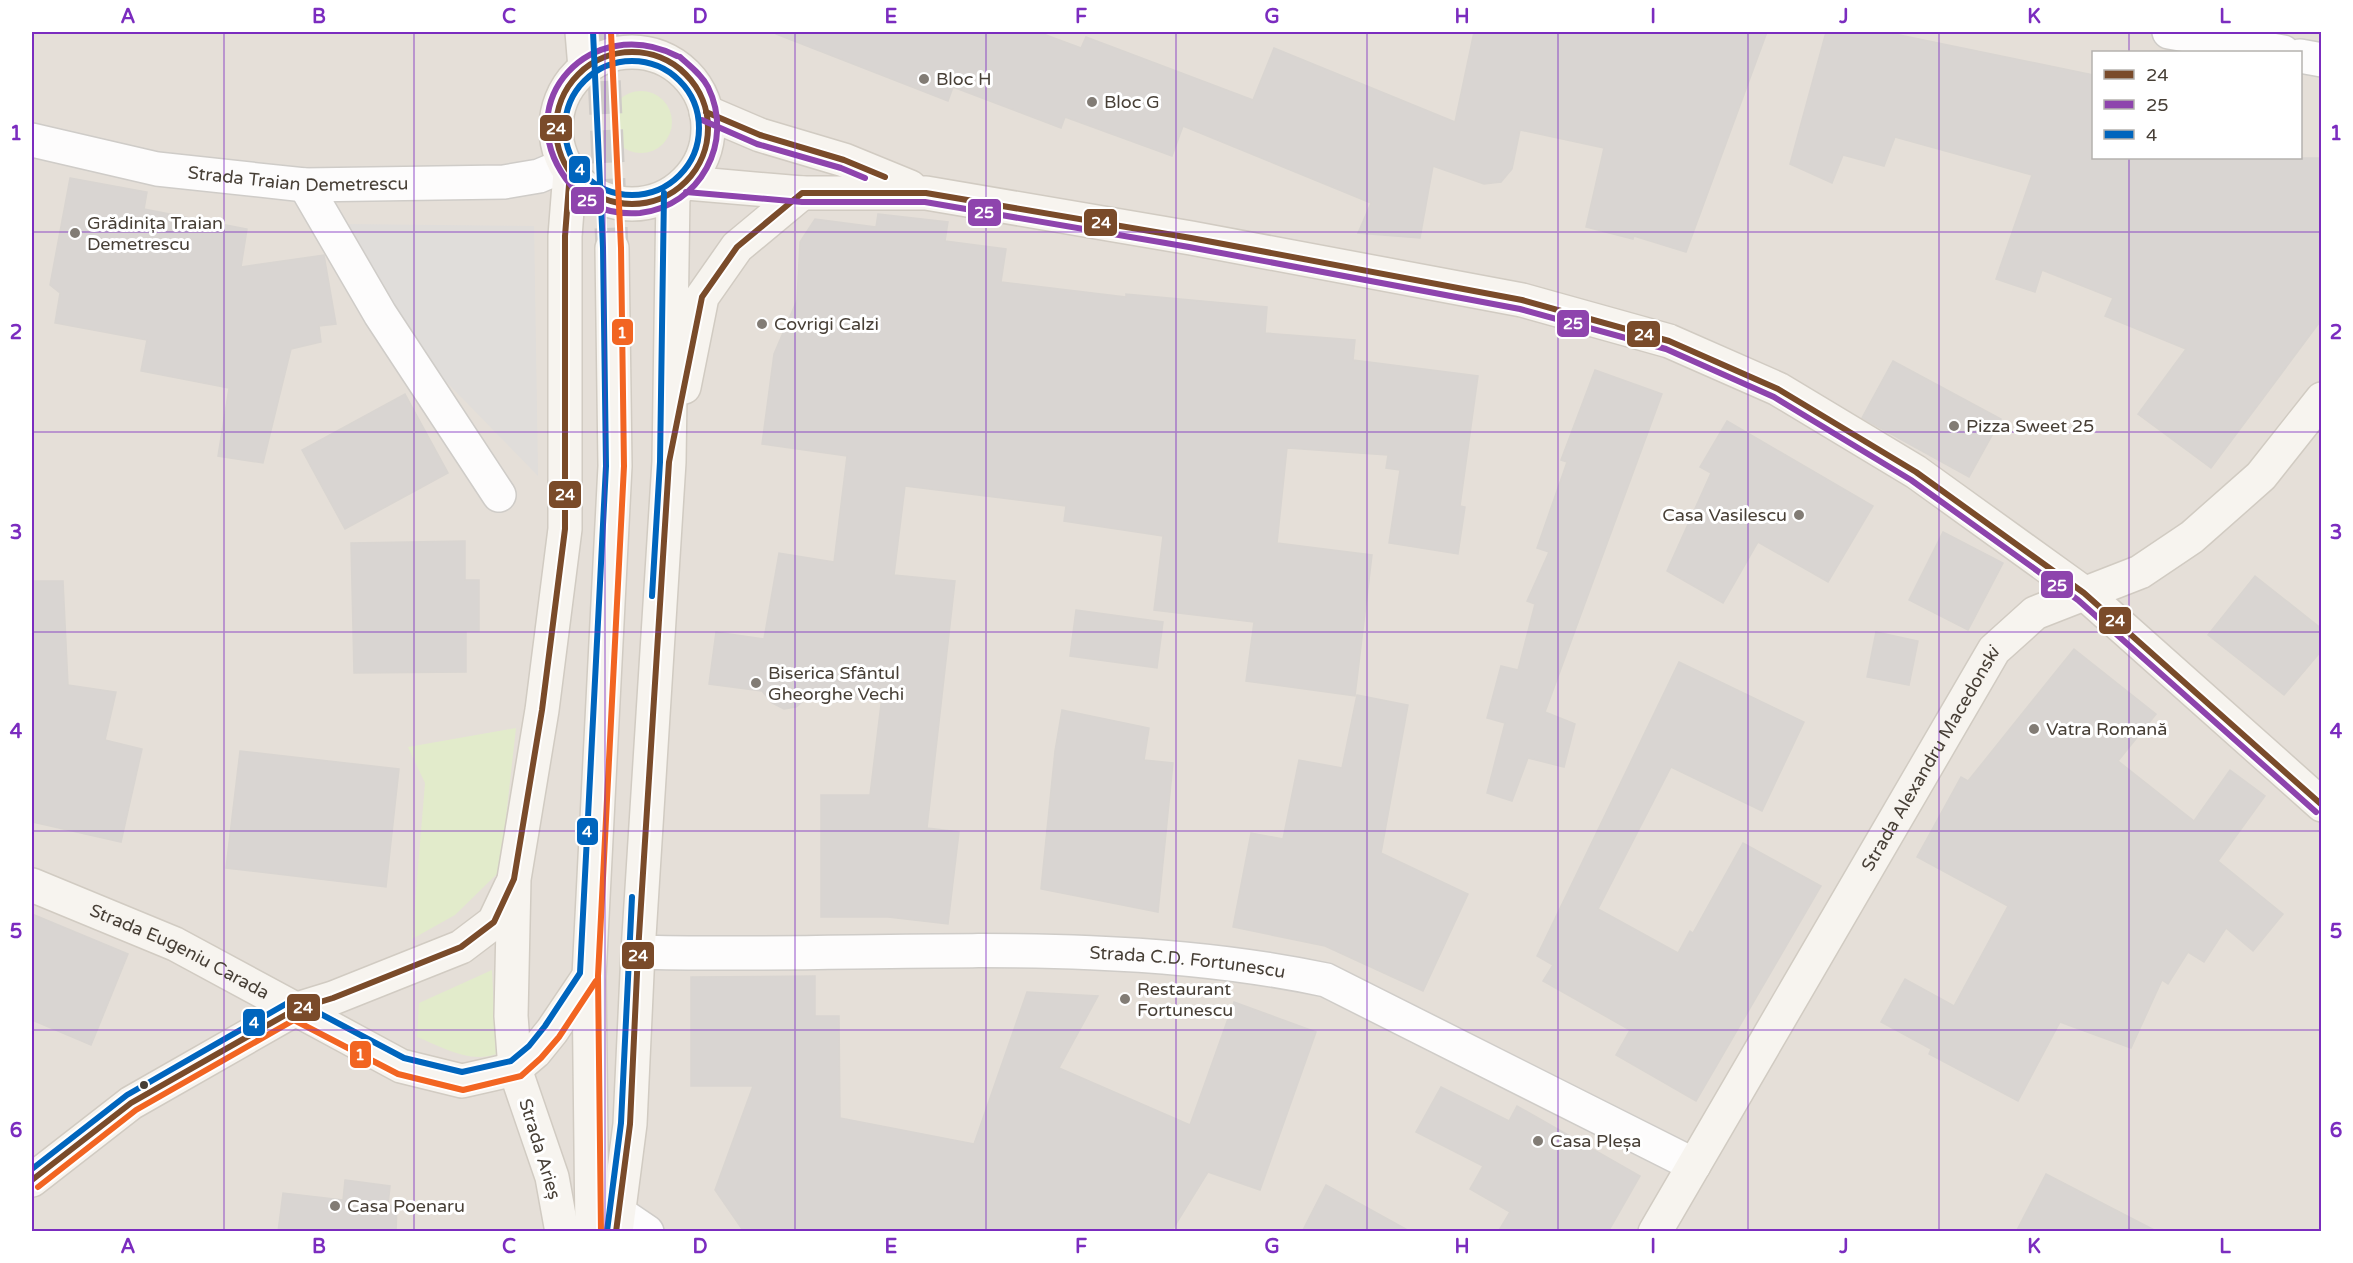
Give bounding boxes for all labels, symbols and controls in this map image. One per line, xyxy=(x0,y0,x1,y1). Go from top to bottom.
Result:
text: A xyxy=(121,5,136,29)
text: B xyxy=(312,5,326,29)
text: C xyxy=(502,5,516,29)
text: D xyxy=(692,5,708,29)
text: E xyxy=(885,5,898,29)
text: F xyxy=(1075,5,1087,29)
text: G xyxy=(1264,5,1280,29)
text: H xyxy=(1454,5,1470,29)
text: I xyxy=(1650,5,1656,29)
text: J xyxy=(1838,5,1849,29)
text: K xyxy=(2027,5,2041,29)
text: L xyxy=(2219,5,2231,29)
legend xyxy=(2092,51,2302,159)
text: 24 xyxy=(2146,64,2169,86)
place label: Bloc H xyxy=(936,68,992,90)
marker: Bloc H xyxy=(917,72,931,86)
place label: Bloc G xyxy=(1104,91,1160,113)
text: 25 xyxy=(2146,94,2169,116)
marker: Bloc G xyxy=(1085,95,1099,109)
line badge: 24 xyxy=(539,114,573,142)
text: 24 xyxy=(546,119,566,139)
text: 1 xyxy=(10,122,22,146)
text: 1 xyxy=(2330,122,2342,146)
text: 4 xyxy=(2146,124,2157,146)
line badge: 4 xyxy=(568,155,591,184)
text: 4 xyxy=(575,160,585,180)
street label: Strada Traian Demetrescu xyxy=(187,161,408,196)
line badge: 25 xyxy=(570,186,605,215)
text: 25 xyxy=(577,191,597,211)
line badge: 25 xyxy=(967,198,1002,227)
text: 25 xyxy=(974,203,994,223)
line badge: 24 xyxy=(1083,208,1118,237)
place label: Grădinița Traian Demetrescu xyxy=(87,212,223,255)
text: 24 xyxy=(1091,213,1111,233)
marker: Grădinița Traian Demetrescu xyxy=(68,226,82,240)
line badge: 25 xyxy=(1556,309,1590,338)
place label: Covrigi Calzi xyxy=(774,313,879,335)
text: 25 xyxy=(1563,314,1583,334)
marker: Covrigi Calzi xyxy=(755,317,769,331)
line badge: 1 xyxy=(611,318,634,346)
line badge: 24 xyxy=(1626,320,1661,348)
text: 2 xyxy=(10,321,22,345)
text: 2 xyxy=(2330,321,2342,345)
text: 1 xyxy=(617,323,627,343)
text: 24 xyxy=(1634,325,1654,345)
place label: Pizza Sweet 25 xyxy=(1966,415,2094,437)
marker: Pizza Sweet 25 xyxy=(1947,419,1961,433)
line badge: 24 xyxy=(548,480,582,509)
text: 24 xyxy=(555,485,575,505)
place label: Casa Vasilescu xyxy=(1662,504,1787,526)
marker: Casa Vasilescu xyxy=(1792,508,1806,522)
text: 3 xyxy=(10,521,22,545)
text: 3 xyxy=(2330,521,2342,545)
line badge: 25 xyxy=(2040,570,2074,599)
text: 25 xyxy=(2047,576,2067,596)
line badge: 24 xyxy=(2098,606,2132,635)
text: 24 xyxy=(2105,611,2125,631)
street label: Strada Alexandru Macedonski xyxy=(1857,640,2004,875)
place label: Biserica Sfântul Gheorghe Vechi xyxy=(768,662,904,705)
marker: Biserica Sfântul Gheorghe Vechi xyxy=(749,676,763,690)
place label: Vatra Romană xyxy=(2046,718,2167,740)
text: 4 xyxy=(10,720,23,744)
text: 4 xyxy=(2330,720,2343,744)
marker: Vatra Romană xyxy=(2027,722,2041,736)
line badge: 4 xyxy=(576,817,599,846)
text: 4 xyxy=(582,822,592,842)
street label: Strada Eugeniu Carada xyxy=(87,899,273,1004)
text: 5 xyxy=(10,920,22,944)
text: 5 xyxy=(2330,920,2342,944)
line badge: 24 xyxy=(621,941,655,970)
street label: Strada C.D. Fortunescu xyxy=(1089,942,1287,983)
text: 24 xyxy=(628,946,648,966)
place label: Restaurant Fortunescu xyxy=(1137,978,1233,1021)
marker: Restaurant Fortunescu xyxy=(1118,992,1132,1006)
line badge: 24 xyxy=(286,993,321,1022)
text: 24 xyxy=(293,998,313,1018)
line badge: 4 xyxy=(242,1008,266,1037)
text: 4 xyxy=(249,1013,259,1033)
line badge: 1 xyxy=(349,1040,372,1069)
text: 1 xyxy=(355,1045,365,1065)
unlabelled marker xyxy=(138,1079,150,1091)
street label: Strada Arieș xyxy=(514,1096,566,1202)
text: 6 xyxy=(10,1119,22,1143)
text: 6 xyxy=(2330,1119,2342,1143)
place label: Casa Pleșa xyxy=(1550,1130,1641,1152)
marker: Casa Pleșa xyxy=(1531,1134,1545,1148)
place label: Casa Poenaru xyxy=(347,1195,465,1217)
marker: Casa Poenaru xyxy=(328,1199,342,1213)
text: A xyxy=(121,1235,136,1259)
text: B xyxy=(312,1235,326,1259)
text: C xyxy=(502,1235,516,1259)
text: D xyxy=(692,1235,708,1259)
text: E xyxy=(885,1235,898,1259)
text: F xyxy=(1075,1235,1087,1259)
text: G xyxy=(1264,1235,1280,1259)
text: H xyxy=(1454,1235,1470,1259)
text: I xyxy=(1650,1235,1656,1259)
text: J xyxy=(1838,1235,1849,1259)
text: K xyxy=(2027,1235,2041,1259)
text: L xyxy=(2219,1235,2231,1259)

